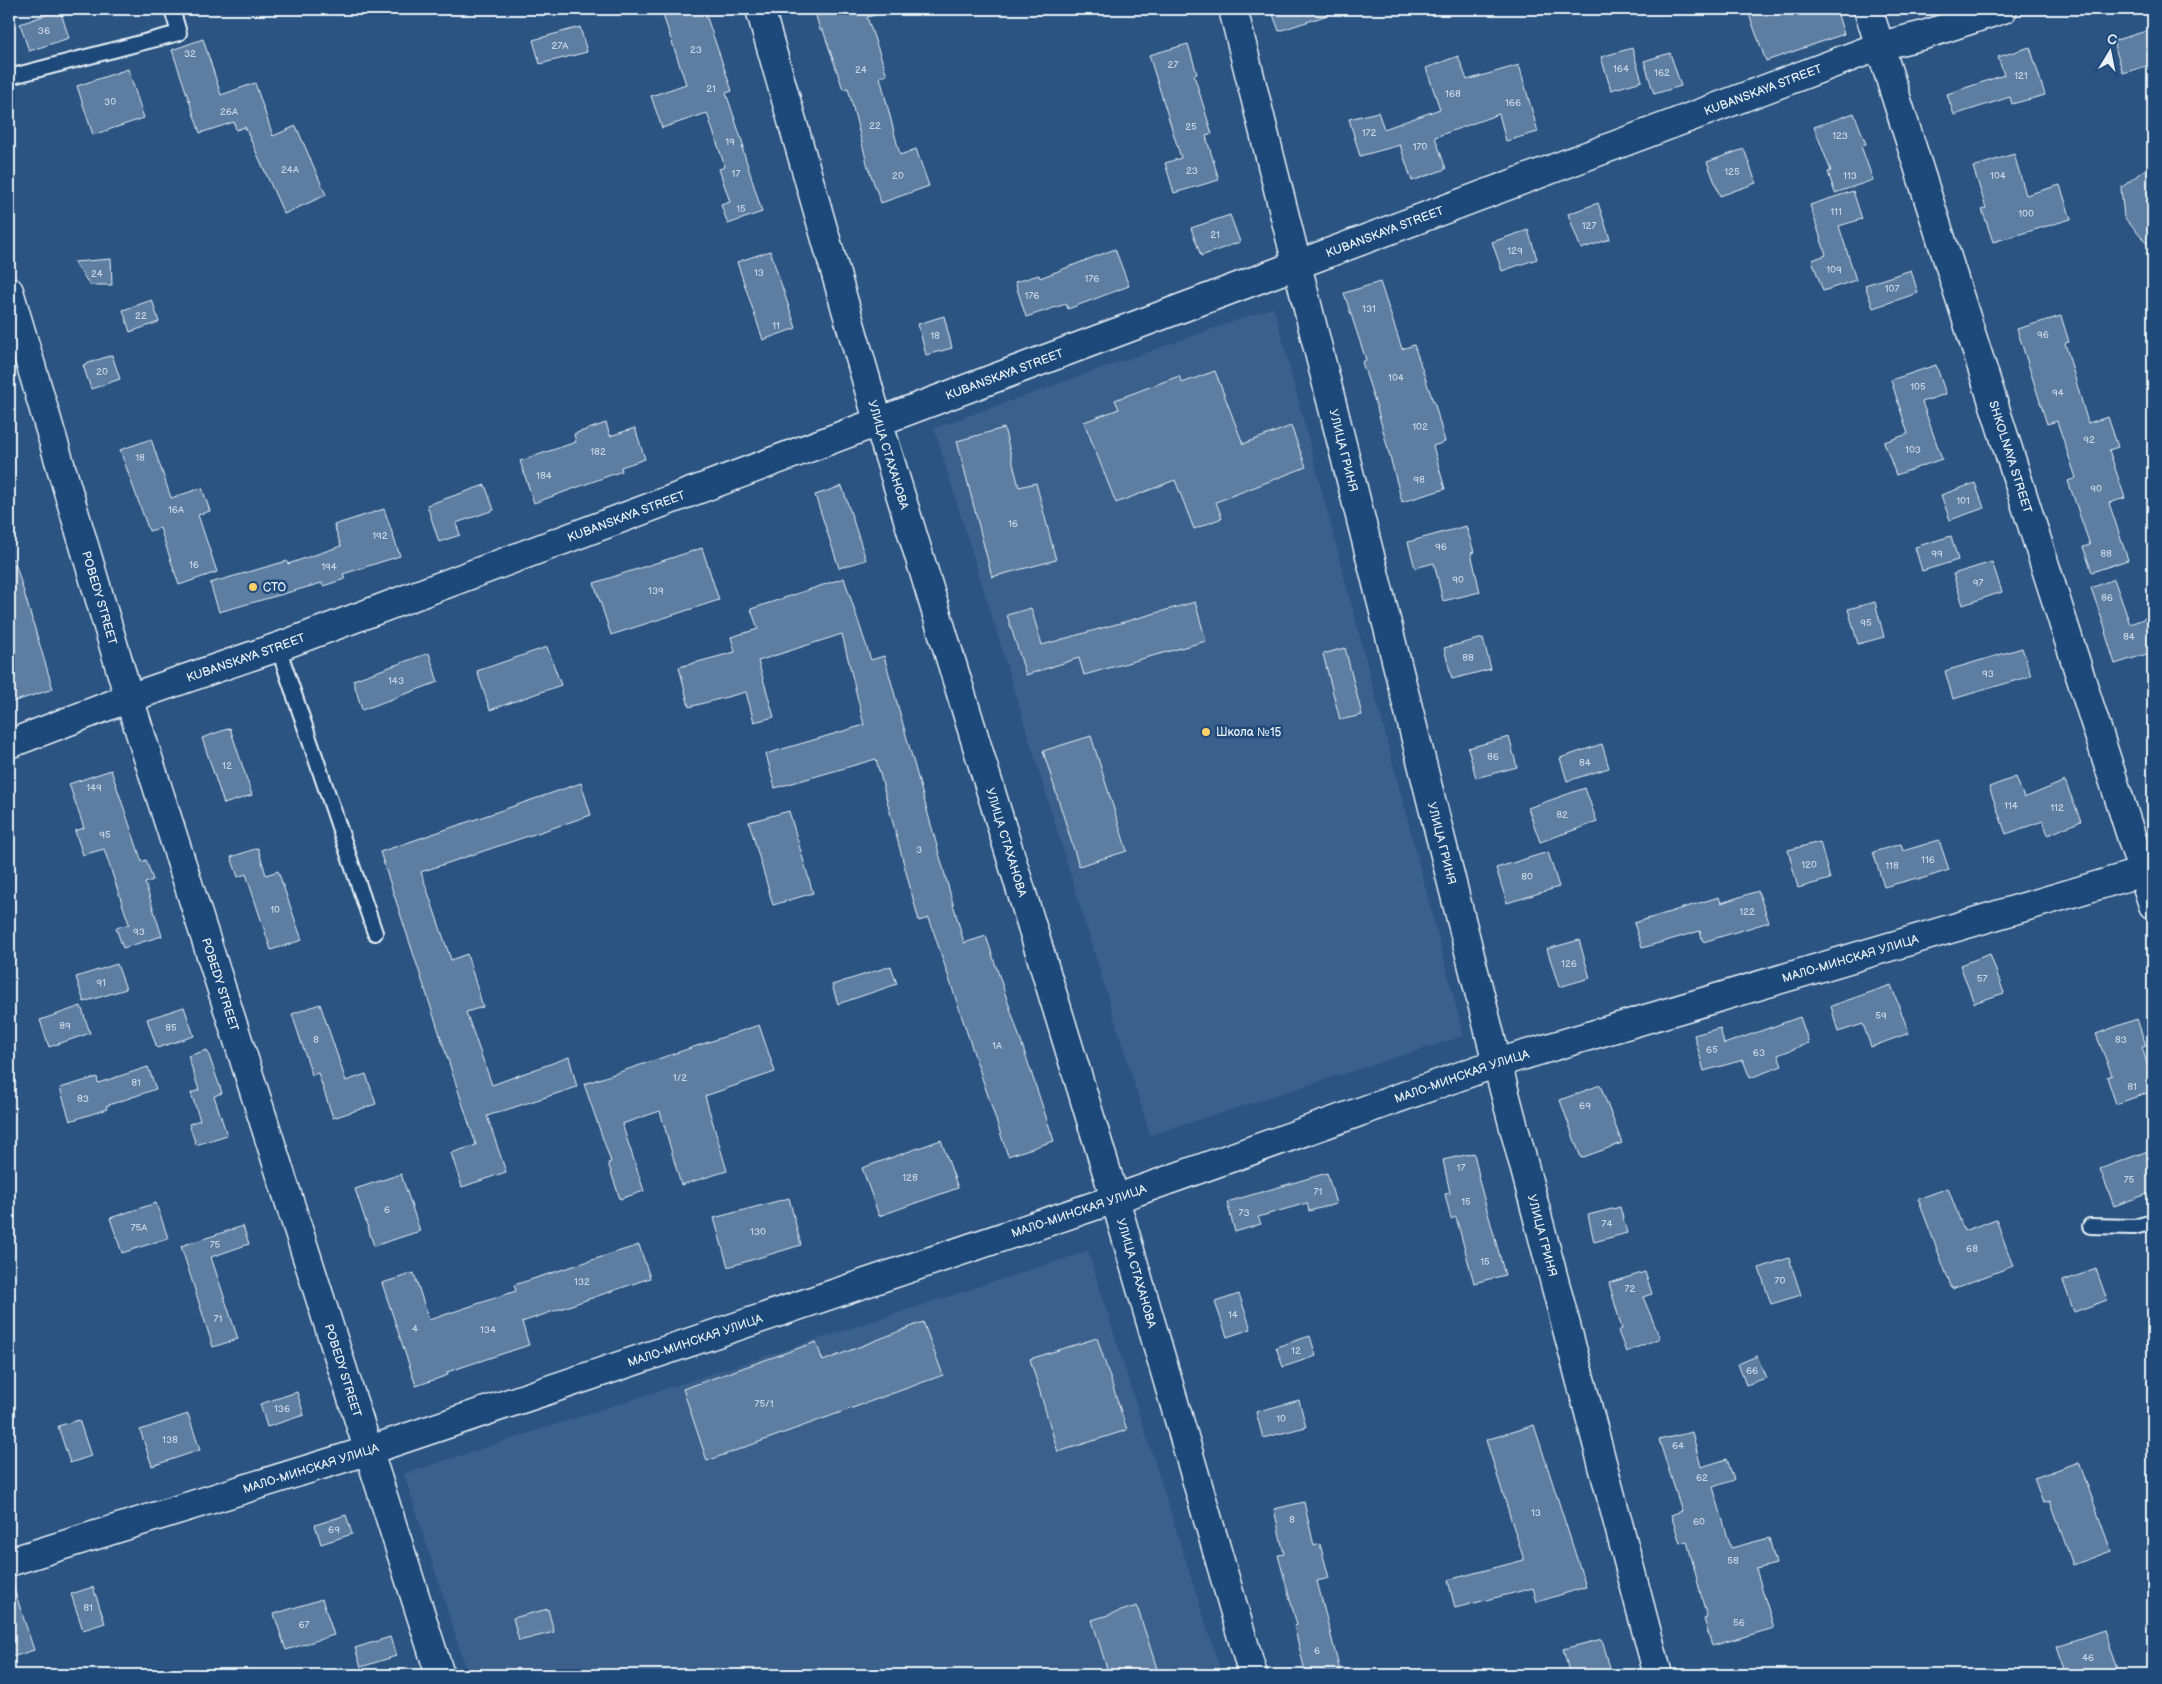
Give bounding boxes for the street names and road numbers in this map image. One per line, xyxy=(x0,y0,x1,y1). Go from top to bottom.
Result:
street label: KUBANSKAYA STREET xyxy=(1702,61,1825,119)
street label: KUBANSKAYA STREET xyxy=(1324,203,1446,261)
street label: KUBANSKAYA STREET xyxy=(944,345,1066,403)
street label: УЛИЦА СТАХАНОВА xyxy=(865,398,912,512)
street label: SHKOLNAYA STREET xyxy=(1986,399,2036,516)
street label: УЛИЦА ГРИНЯ xyxy=(1326,408,1361,493)
street label: KUBANSKAYA STREET xyxy=(565,487,688,545)
street label: POBEDY STREET xyxy=(79,549,121,647)
street label: KUBANSKAYA STREET xyxy=(184,630,308,685)
street label: УЛИЦА СТАХАНОВА xyxy=(983,786,1030,899)
street label: УЛИЦА ГРИНЯ xyxy=(1424,800,1459,886)
street label: МАЛО-МИНСКАЯ УЛИЦА xyxy=(1780,931,1921,986)
street label: POBEDY STREET xyxy=(198,936,242,1034)
street label: МАЛО-МИНСКАЯ УЛИЦА xyxy=(1392,1046,1532,1106)
street label: МАЛО-МИНСКАЯ УЛИЦА xyxy=(1009,1181,1149,1241)
street label: УЛИЦА ГРИНЯ xyxy=(1524,1193,1560,1278)
street label: УЛИЦА СТАХАНОВА xyxy=(1113,1217,1160,1330)
street label: МАЛО-МИНСКАЯ УЛИЦА xyxy=(626,1311,765,1370)
street label: POBEDY STREET xyxy=(321,1322,365,1420)
street label: МАЛО-МИНСКАЯ УЛИЦА xyxy=(241,1440,381,1496)

